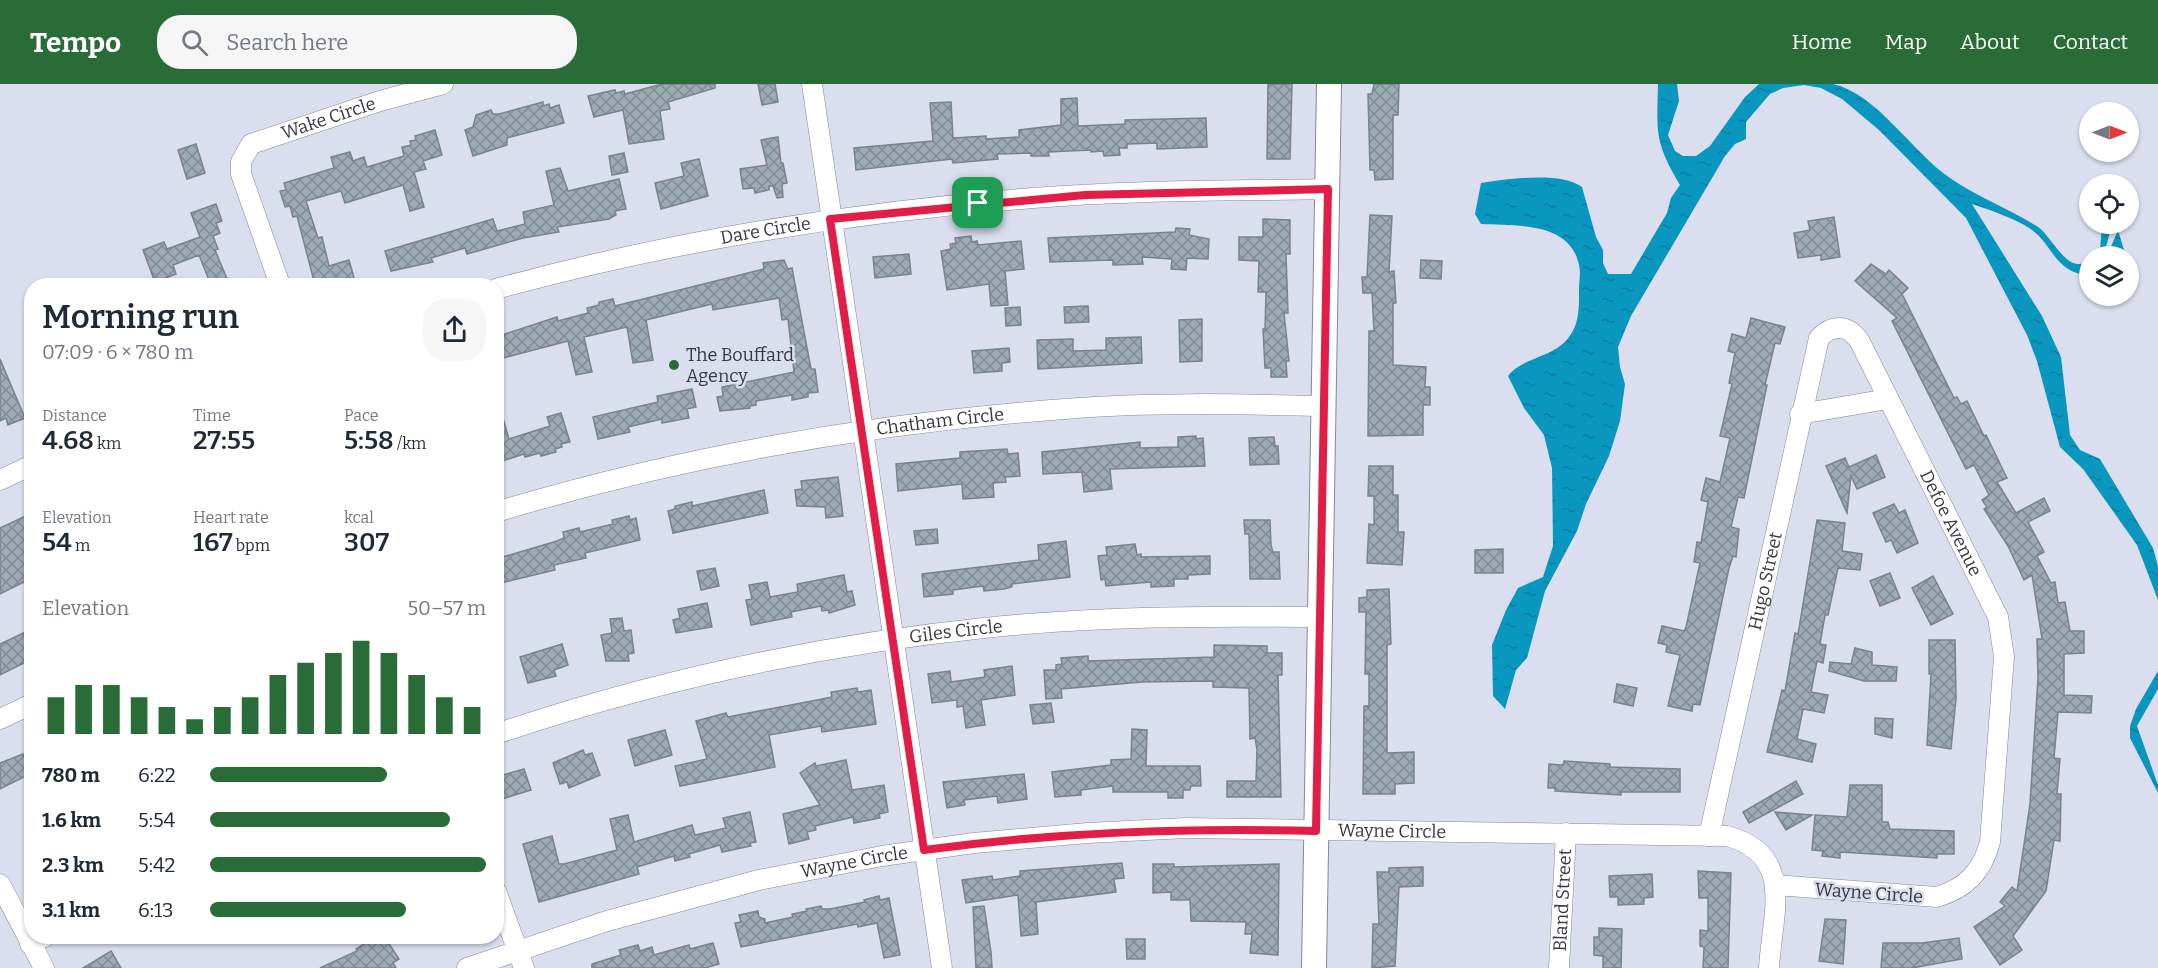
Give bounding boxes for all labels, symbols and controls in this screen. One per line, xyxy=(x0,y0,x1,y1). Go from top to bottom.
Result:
search box xyxy=(157,15,577,69)
text: Tempo xyxy=(30,26,121,59)
icon: search xyxy=(178,26,211,59)
text: Search here xyxy=(226,29,348,56)
text: Home xyxy=(1792,29,1852,55)
text: Map xyxy=(1885,29,1927,55)
text: About xyxy=(1960,29,2020,55)
text: Contact xyxy=(2053,29,2128,55)
street label: Wake Circle xyxy=(279,92,378,144)
north arrow xyxy=(2079,102,2139,162)
map controls xyxy=(2079,102,2139,306)
button: locate xyxy=(2079,174,2139,234)
pin xyxy=(952,177,1003,228)
icon: arrive xyxy=(961,186,994,219)
street label: Dare Circle xyxy=(719,212,812,249)
button: layers xyxy=(2079,246,2139,306)
text: Morning run xyxy=(42,297,239,337)
button: share xyxy=(423,298,486,361)
text: 07:09 · 6 × 780 m xyxy=(42,340,193,364)
place label: The Bouffard Agency xyxy=(686,344,794,387)
marker: The Bouffard Agency xyxy=(667,358,681,372)
street label: Chatham Circle xyxy=(875,403,1005,440)
text: Distance xyxy=(42,406,107,425)
text: Time xyxy=(193,406,231,425)
text: Pace xyxy=(344,406,379,425)
text: 4.68 xyxy=(42,425,94,456)
text: 27:55 xyxy=(193,425,255,456)
text: 5:58 xyxy=(344,425,394,456)
text: km xyxy=(94,434,121,453)
text: /km xyxy=(394,434,426,453)
street label: Defoe Avenue xyxy=(1915,466,1987,580)
text: Elevation xyxy=(42,508,112,527)
text: Heart rate xyxy=(193,508,269,527)
text: kcal xyxy=(344,508,374,527)
text: 54 xyxy=(42,527,72,558)
text: 167 xyxy=(193,527,233,558)
text: 307 xyxy=(344,527,389,558)
street label: Hugo Street xyxy=(1744,529,1787,632)
text: m xyxy=(72,536,90,555)
text: bpm xyxy=(233,536,270,555)
text: Elevation xyxy=(42,596,129,620)
text: 50–57 m xyxy=(407,596,486,620)
street label: Giles Circle xyxy=(908,615,1004,648)
text: 780 m xyxy=(42,763,100,787)
text: 6:22 xyxy=(138,763,176,787)
text: 1.6 km xyxy=(42,808,101,832)
text: 5:54 xyxy=(138,808,175,832)
street label: Wayne Circle xyxy=(1338,819,1446,843)
street label: Wayne Circle xyxy=(799,841,909,883)
street label: Bland Street xyxy=(1549,848,1576,952)
text: 2.3 km xyxy=(42,853,104,877)
text: 5:42 xyxy=(138,853,175,877)
street label: Wayne Circle xyxy=(1814,878,1924,908)
text: 3.1 km xyxy=(42,898,100,922)
text: 6:13 xyxy=(138,898,173,922)

